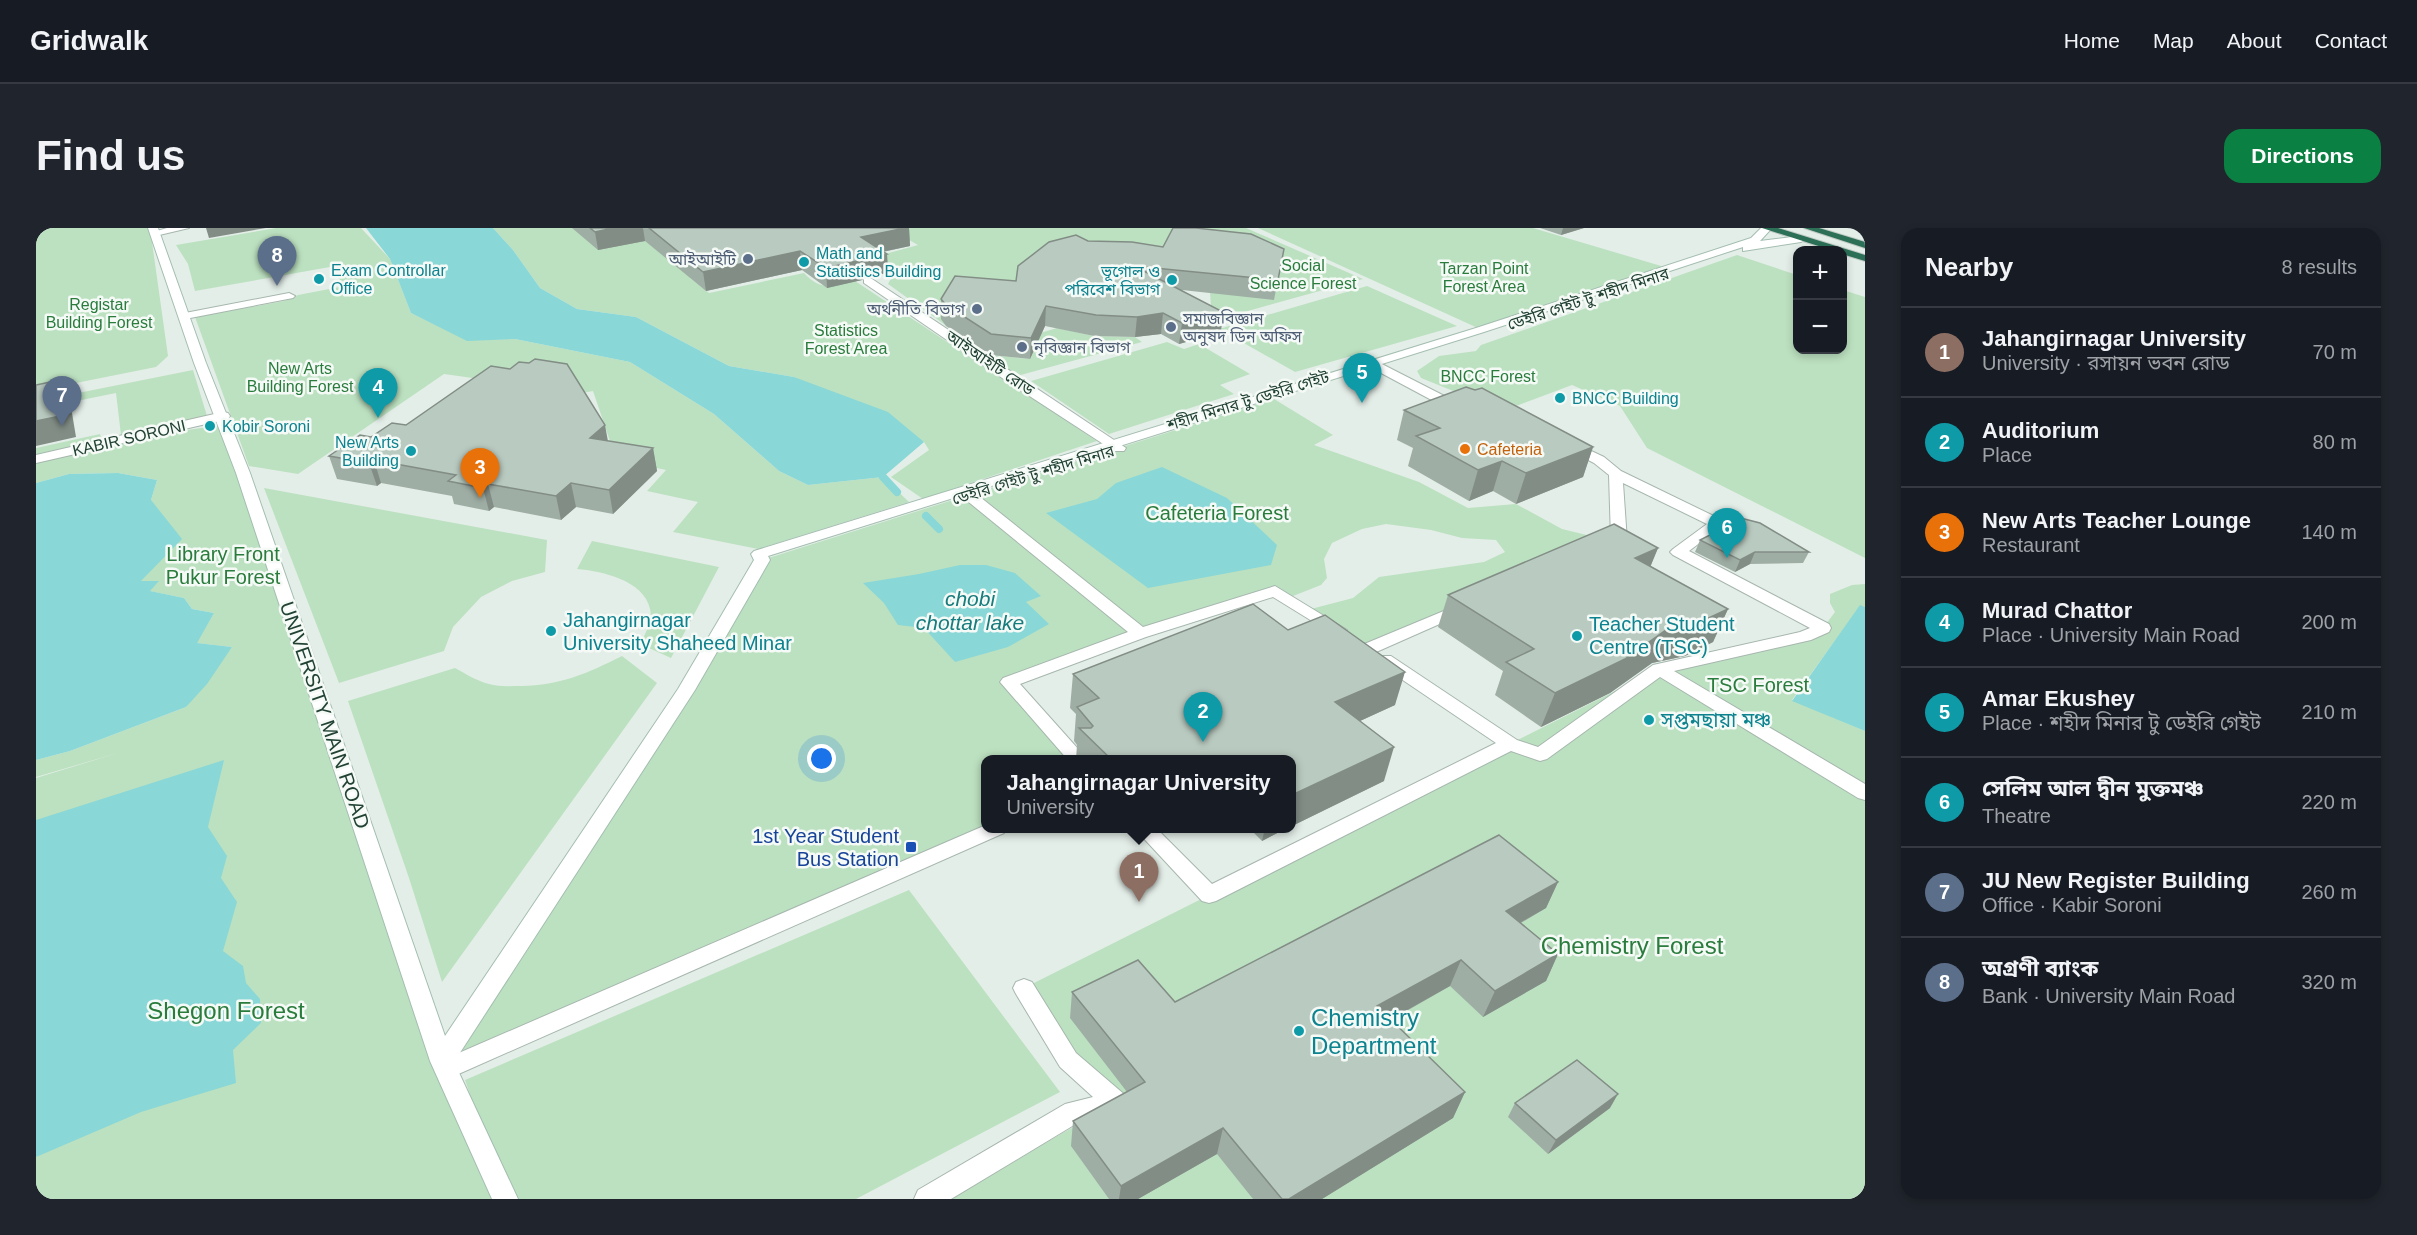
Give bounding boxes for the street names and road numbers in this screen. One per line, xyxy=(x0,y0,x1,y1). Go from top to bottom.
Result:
street label: ডেইরি গেইট টু শহীদ মিনার xyxy=(1505,264,1672,334)
street label: আইআইটি রোড xyxy=(942,326,1038,399)
street label: শহীদ মিনার টু ডেইরি গেইট xyxy=(1164,367,1332,435)
street label: KABIR SORONI xyxy=(71,417,187,459)
street label: ডেইরি গেইট টু শহীদ মিনার xyxy=(949,441,1117,509)
street label: UNIVERSITY MAIN ROAD xyxy=(276,599,374,831)

